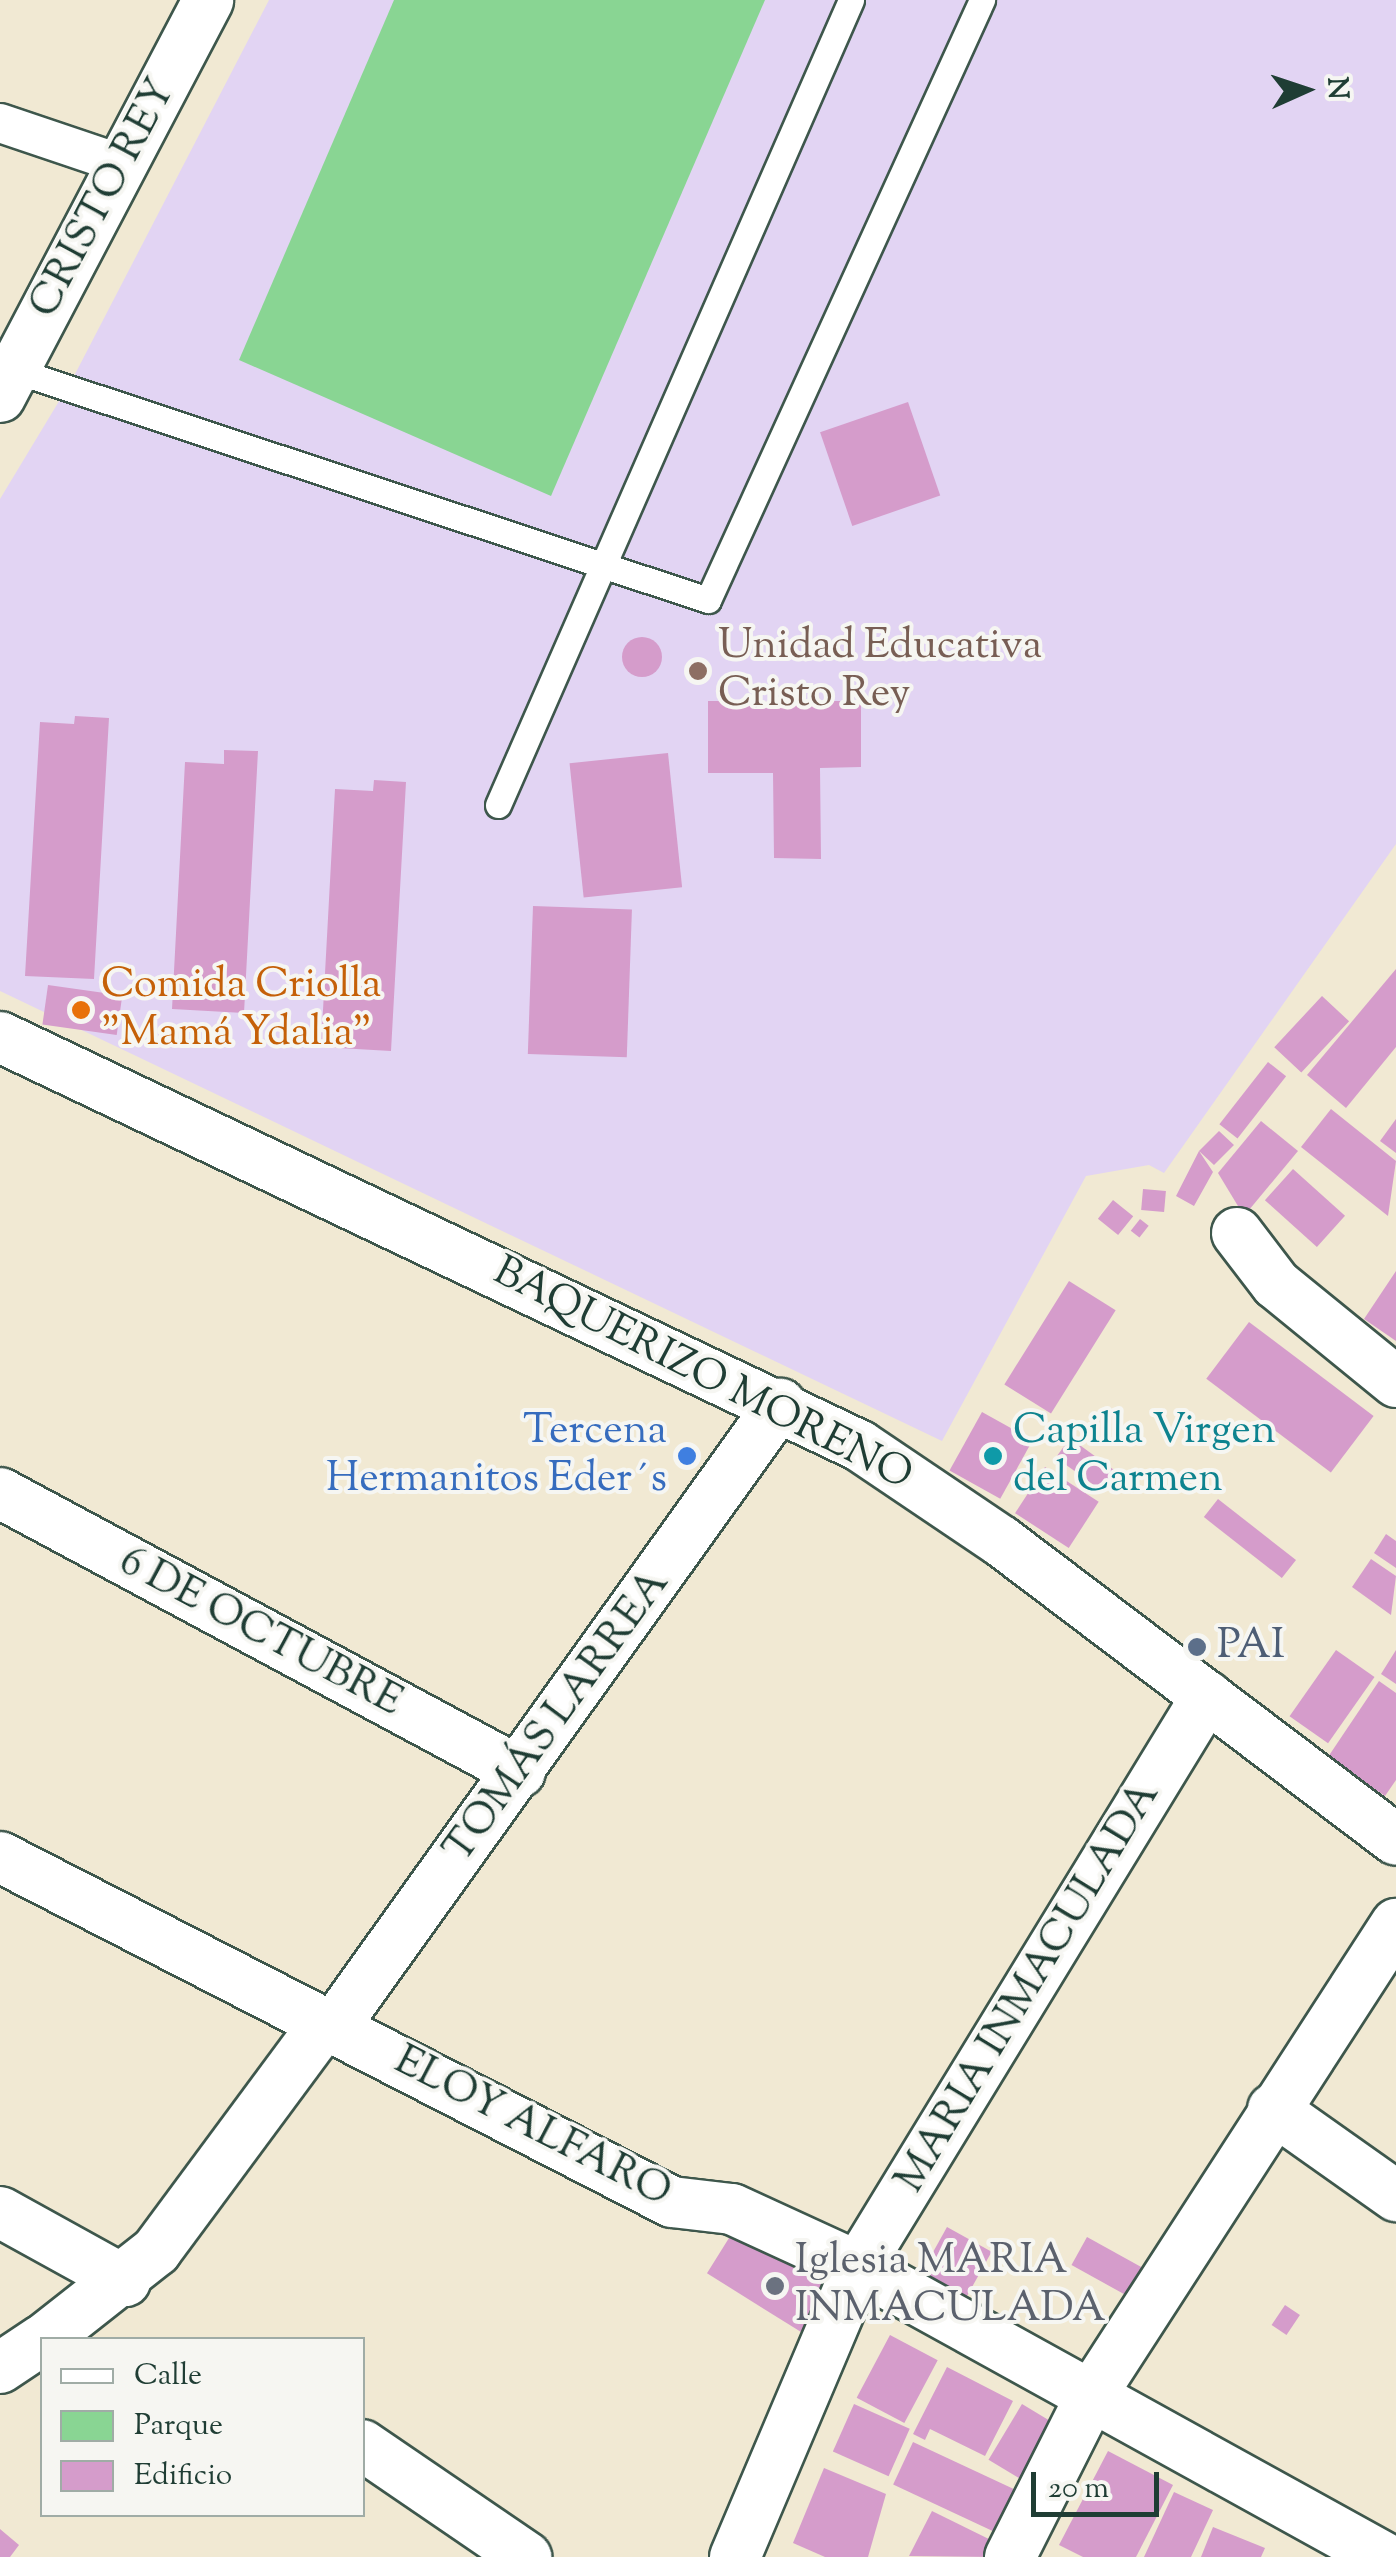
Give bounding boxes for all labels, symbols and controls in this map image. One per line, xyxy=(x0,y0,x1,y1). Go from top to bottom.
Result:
north arrow xyxy=(1256,40,1356,140)
street label: CRISTO REY xyxy=(20,71,188,327)
text: N xyxy=(1315,76,1357,101)
place label: Unidad Educativa Cristo Rey xyxy=(718,622,1042,720)
marker: Unidad Educativa Cristo Rey xyxy=(687,660,709,682)
place label: Comida Criolla "Mamá Ydalia" xyxy=(101,961,381,1060)
marker: Comida Criolla "Mamá Ydalia" xyxy=(70,999,92,1021)
street label: BAQUERIZO MORENO xyxy=(484,1247,920,1503)
place label: Tercena Hermanitos Eder´s xyxy=(326,1407,667,1505)
place label: Capilla Virgen del Carmen xyxy=(1013,1407,1276,1505)
marker: Tercena Hermanitos Eder´s xyxy=(676,1445,698,1467)
marker: Capilla Virgen del Carmen xyxy=(982,1445,1004,1467)
street label: 6 DE OCTUBRE xyxy=(110,1537,410,1729)
street label: TOMÁS LARREA xyxy=(435,1561,681,1873)
place label: PAI xyxy=(1217,1622,1285,1672)
marker: PAI xyxy=(1186,1636,1208,1658)
street label: MARIA INMACULADA xyxy=(886,1773,1172,2203)
street label: ELOY ALFARO xyxy=(385,2037,679,2219)
place label: Iglesia MARIA INMACULADA xyxy=(795,2237,1106,2336)
marker: Iglesia MARIA INMACULADA xyxy=(764,2275,786,2297)
legend xyxy=(40,2337,365,2517)
text: Calle xyxy=(134,2355,202,2398)
text: Parque xyxy=(134,2405,223,2448)
scale bar xyxy=(1036,2452,1164,2514)
text: Edificio xyxy=(134,2455,232,2498)
text: 20 m xyxy=(1048,2468,1109,2511)

